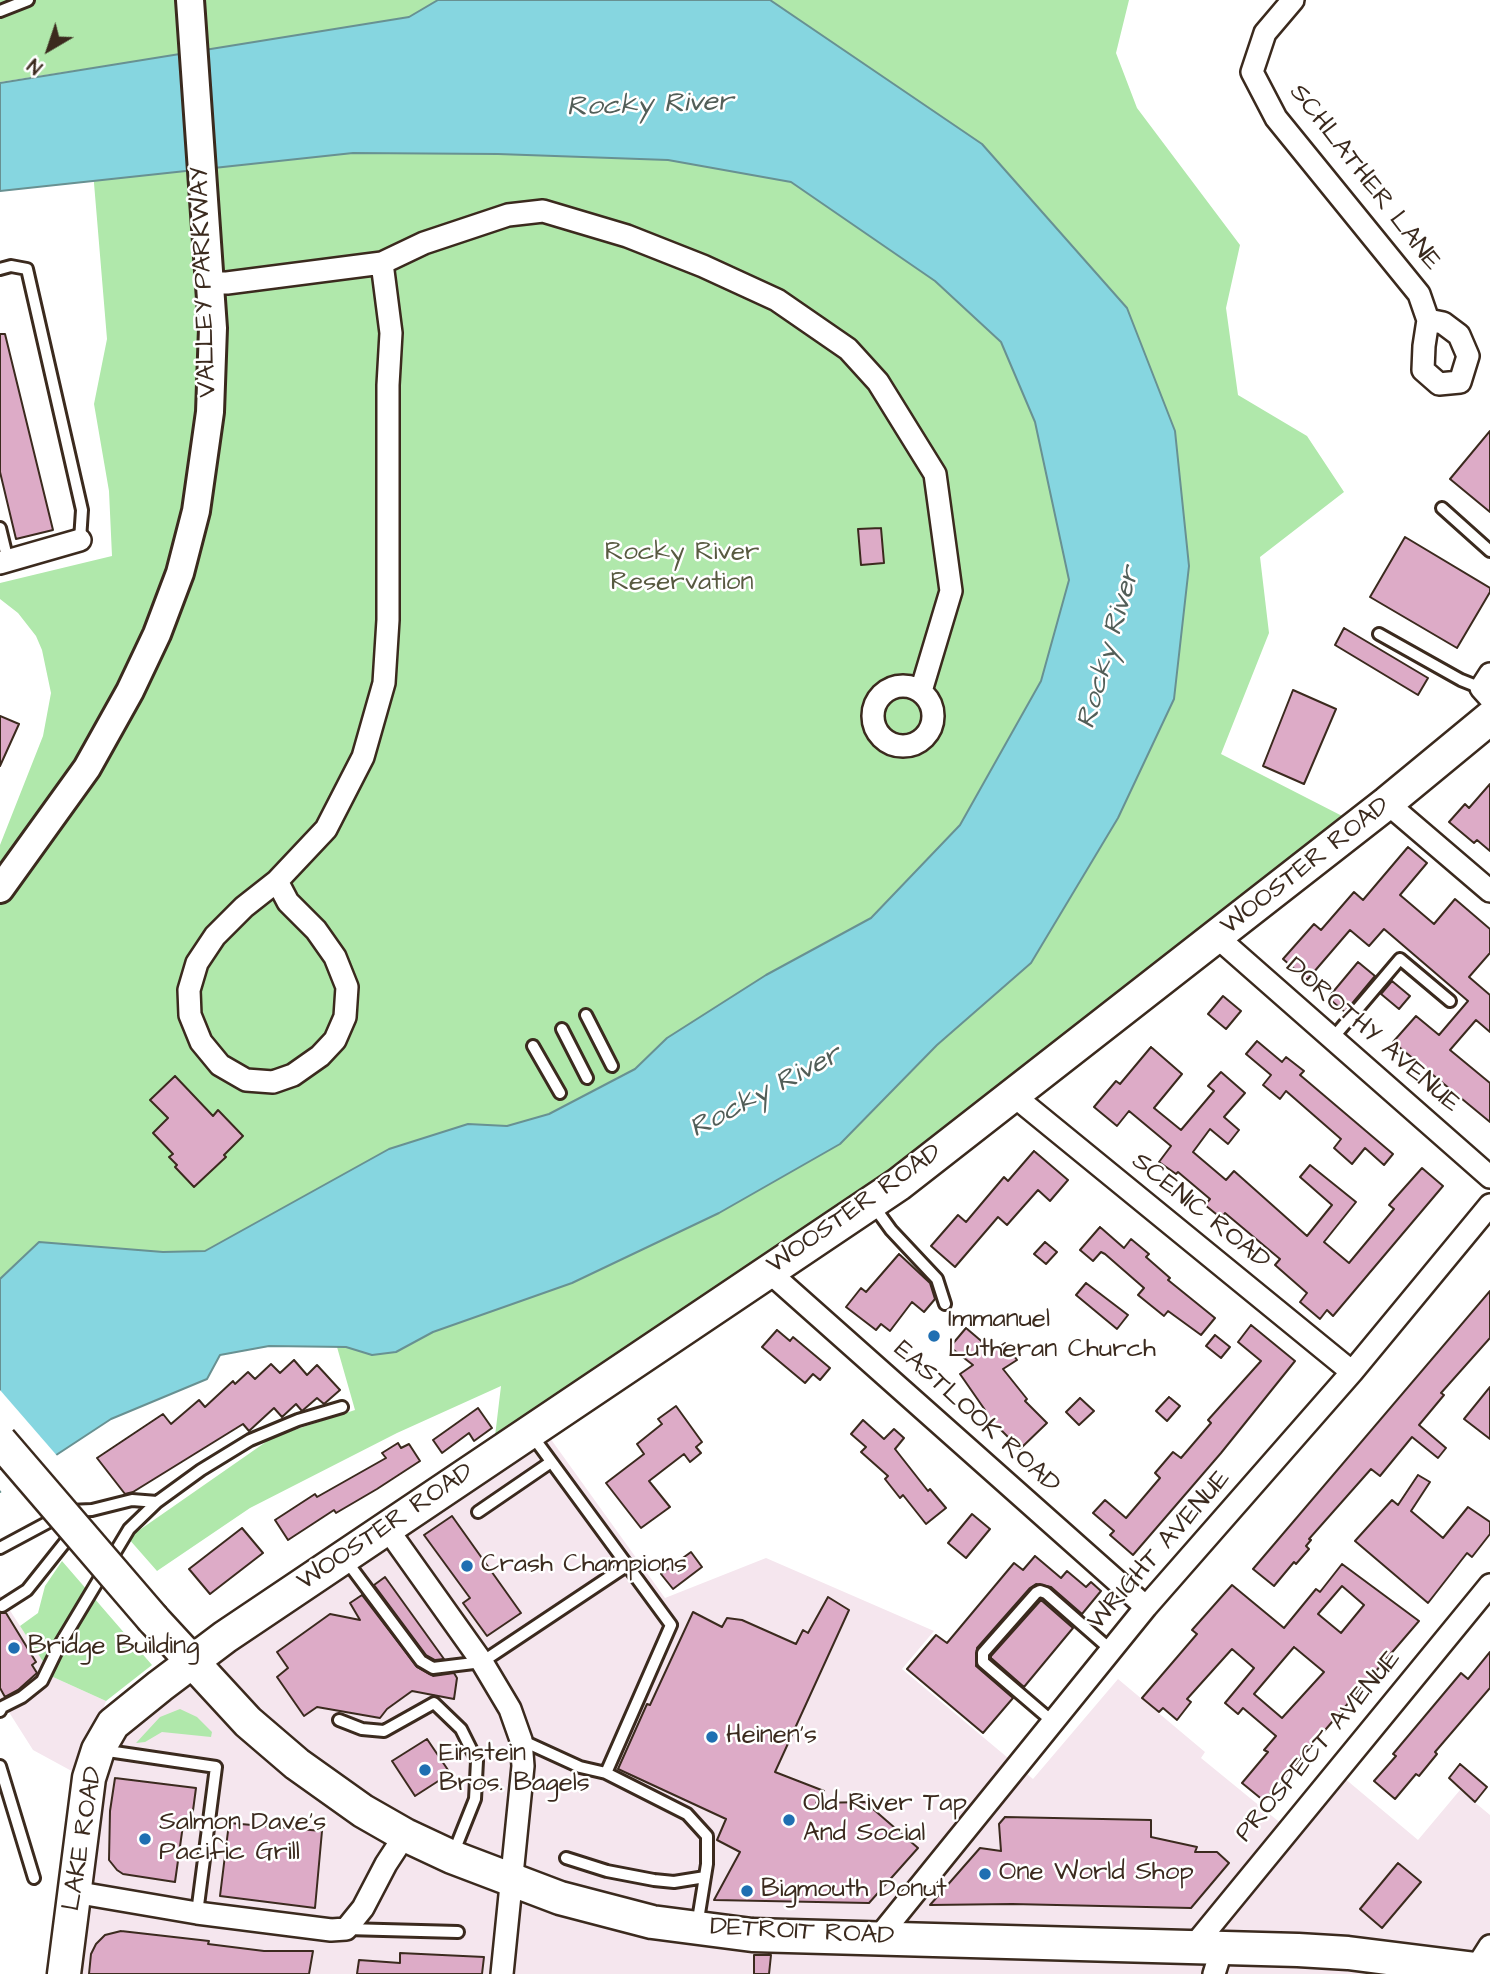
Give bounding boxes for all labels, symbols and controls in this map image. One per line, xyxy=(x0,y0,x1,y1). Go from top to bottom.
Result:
north arrow xyxy=(14,14,84,84)
text: N xyxy=(22,51,49,80)
street label: SCHLATHER LANE xyxy=(1281,79,1447,277)
water label: Rocky River xyxy=(566,86,734,126)
street label: VALLEY PARKWAY xyxy=(185,166,225,398)
park label: Rocky River Reservation xyxy=(605,538,759,600)
water label: Rocky River xyxy=(1071,563,1149,733)
street label: WOOSTER ROAD xyxy=(1215,791,1397,943)
street label: DOROTHY AVENUE xyxy=(1278,952,1466,1120)
water label: Rocky River xyxy=(685,1039,847,1147)
street label: WOOSTER ROAD xyxy=(762,1138,948,1282)
street label: SCENIC ROAD xyxy=(1125,1147,1275,1277)
place label: Immanuel Lutheran Church xyxy=(948,1305,1156,1366)
marker: Immanuel Lutheran Church xyxy=(926,1328,942,1344)
street label: EASTLOOK ROAD xyxy=(886,1335,1066,1501)
street label: WOOSTER ROAD xyxy=(292,1457,480,1599)
street label: WRIGHT AVENUE xyxy=(1082,1465,1238,1637)
place label: Crash Champions xyxy=(481,1550,687,1582)
marker: Crash Champions xyxy=(459,1558,475,1574)
place label: Bridge Building xyxy=(28,1632,199,1664)
marker: Bridge Building xyxy=(6,1640,22,1656)
street label: PROSPECT AVENUE xyxy=(1230,1645,1408,1849)
place label: Heinen's xyxy=(726,1721,817,1753)
marker: Heinen's xyxy=(704,1729,720,1745)
place label: Einstein Bros. Bagels xyxy=(439,1739,590,1800)
marker: Einstein Bros. Bagels xyxy=(417,1762,433,1778)
street label: LAKE ROAD xyxy=(57,1765,111,1913)
place label: Old River Tap And Social xyxy=(803,1789,967,1850)
place label: Salmon Dave's Pacific Grill xyxy=(159,1808,326,1870)
marker: Old River Tap And Social xyxy=(781,1812,797,1828)
marker: Salmon Dave's Pacific Grill xyxy=(137,1831,153,1847)
place label: One World Shop xyxy=(999,1858,1194,1890)
marker: One World Shop xyxy=(977,1866,993,1882)
place label: Bigmouth Donut xyxy=(761,1875,947,1907)
marker: Bigmouth Donut xyxy=(739,1883,755,1899)
street label: DETROIT ROAD xyxy=(709,1913,895,1953)

